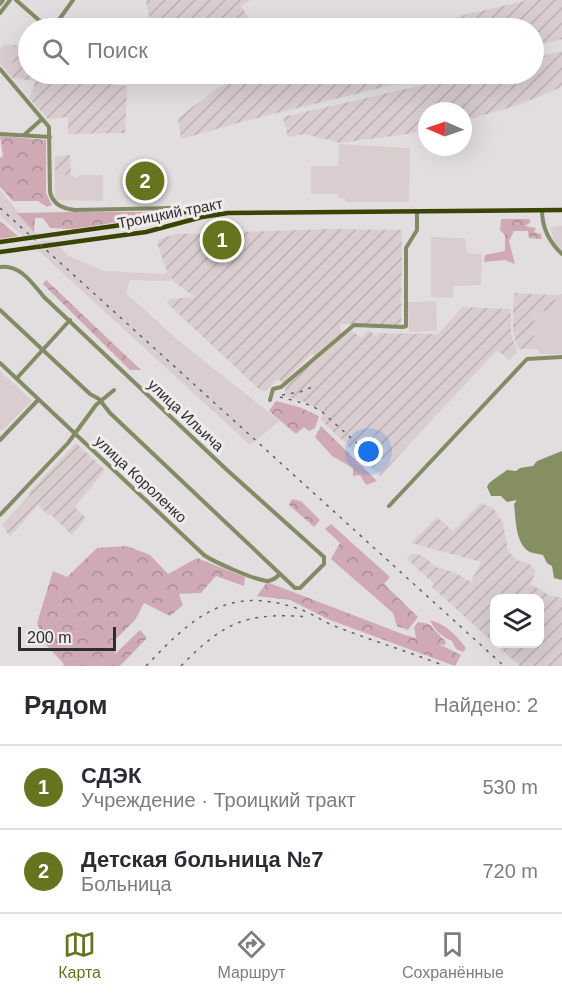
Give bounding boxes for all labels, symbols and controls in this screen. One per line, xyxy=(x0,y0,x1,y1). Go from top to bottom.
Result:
search box xyxy=(18,18,544,84)
icon: search xyxy=(39,35,72,68)
text: Поиск xyxy=(87,38,148,63)
north arrow xyxy=(418,102,472,156)
pin: 2 xyxy=(126,158,164,204)
street label: Троицкий тракт xyxy=(116,194,224,232)
pin: 1 xyxy=(202,218,242,262)
street label: улица Ильича xyxy=(145,376,228,455)
street label: улица Короленко xyxy=(92,432,190,526)
your location xyxy=(354,437,383,466)
map controls xyxy=(490,594,544,648)
button: layers xyxy=(490,594,544,648)
scale bar xyxy=(18,624,116,652)
text: 200 m xyxy=(27,629,71,646)
text: Рядом xyxy=(24,690,107,720)
text: Найдено: 2 xyxy=(434,694,538,716)
text: СДЭК xyxy=(81,763,141,788)
text: 1 xyxy=(38,776,49,798)
text: 530 m xyxy=(482,776,538,798)
text: Учреждение · Троицкий тракт xyxy=(81,789,356,811)
text: Детская больница №7 xyxy=(81,847,324,872)
text: 2 xyxy=(38,860,49,882)
text: 720 m xyxy=(482,860,538,882)
text: Больница xyxy=(81,873,172,895)
tab: Карта xyxy=(58,928,101,982)
tab: Маршрут xyxy=(217,928,286,982)
tab: Сохранённые xyxy=(402,928,504,982)

